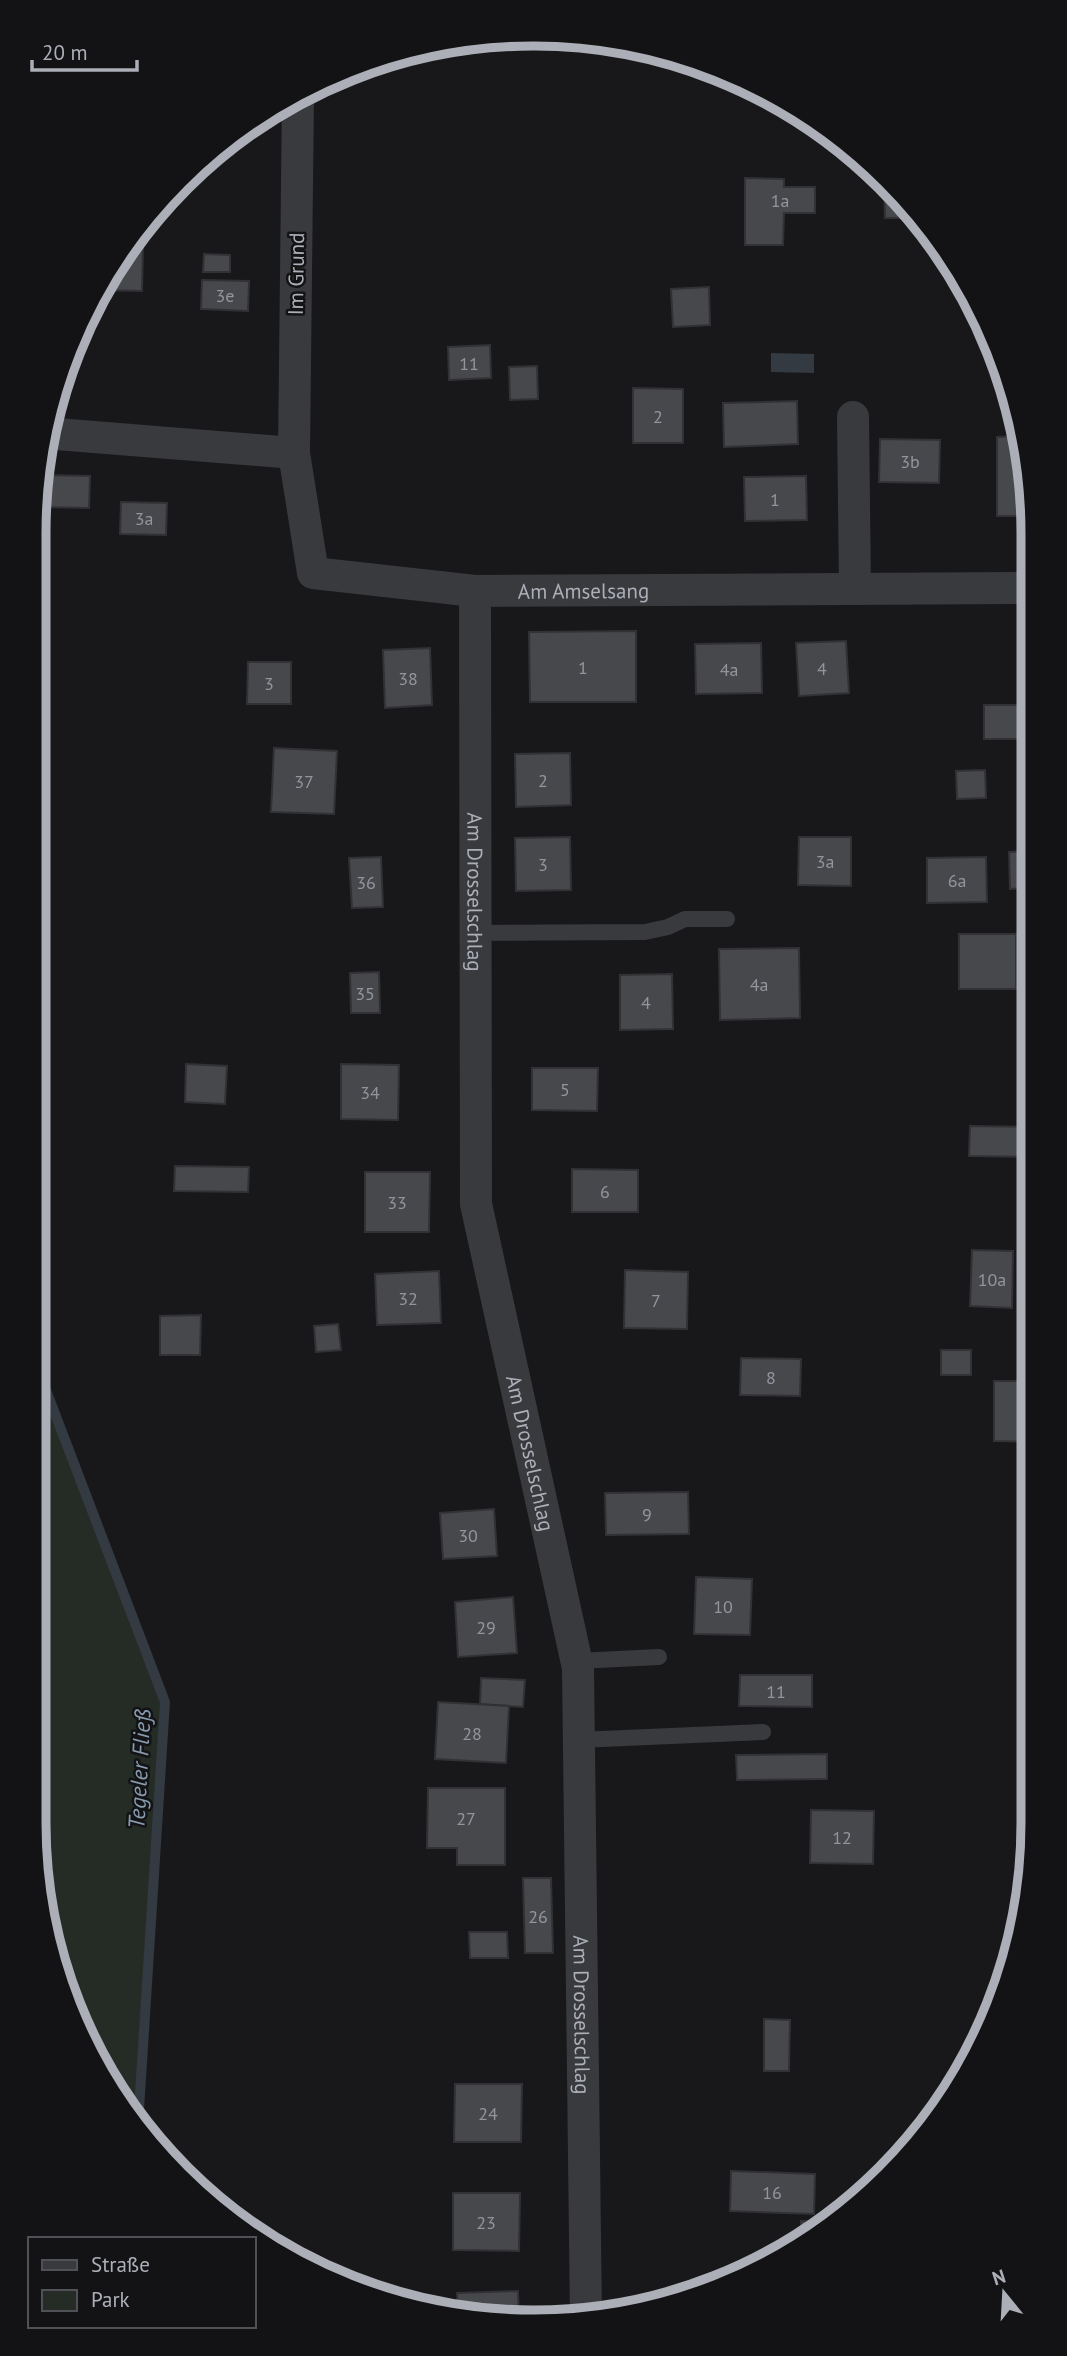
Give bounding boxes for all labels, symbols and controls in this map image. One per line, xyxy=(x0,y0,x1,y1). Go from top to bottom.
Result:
scale bar xyxy=(32,28,136,72)
text: 20 m xyxy=(42,39,88,66)
house number: 1a xyxy=(771,189,789,212)
street label: Im Grund xyxy=(282,232,310,316)
house number: 3e xyxy=(216,284,234,307)
house number: 11 xyxy=(459,352,479,375)
house number: 2 xyxy=(653,405,663,428)
house number: 3b xyxy=(900,450,920,473)
house number: 1 xyxy=(770,488,780,511)
house number: 3a xyxy=(135,507,153,530)
street label: Am Amselsang xyxy=(518,577,649,604)
house number: 1 xyxy=(578,656,588,679)
house number: 4 xyxy=(817,657,827,680)
house number: 4a xyxy=(720,658,738,681)
house number: 38 xyxy=(398,667,418,690)
house number: 3 xyxy=(264,672,274,695)
house number: 2 xyxy=(538,769,548,792)
house number: 37 xyxy=(294,770,314,793)
street label: Am Drosselschlag xyxy=(462,812,489,972)
house number: 3a xyxy=(816,850,834,873)
house number: 3 xyxy=(538,853,548,876)
house number: 6a xyxy=(948,869,966,892)
house number: 36 xyxy=(356,871,376,894)
house number: 4a xyxy=(750,973,768,996)
house number: 35 xyxy=(355,982,375,1005)
house number: 4 xyxy=(641,991,651,1014)
house number: 5 xyxy=(560,1078,570,1101)
house number: 34 xyxy=(360,1081,380,1104)
house number: 6 xyxy=(600,1180,610,1203)
house number: 33 xyxy=(387,1191,407,1214)
house number: 10a xyxy=(978,1268,1006,1291)
house number: 32 xyxy=(398,1287,418,1310)
house number: 7 xyxy=(651,1289,661,1312)
house number: 8 xyxy=(766,1366,776,1389)
street label: Am Drosselschlag xyxy=(500,1372,561,1534)
house number: 9 xyxy=(642,1503,652,1526)
house number: 30 xyxy=(458,1524,478,1547)
house number: 10 xyxy=(713,1595,733,1618)
house number: 29 xyxy=(476,1616,496,1639)
house number: 11 xyxy=(766,1680,786,1703)
water label: Tegeler Fließ xyxy=(121,1708,157,1830)
house number: 28 xyxy=(462,1722,482,1745)
house number: 27 xyxy=(456,1807,476,1830)
house number: 12 xyxy=(832,1826,852,1849)
house number: 26 xyxy=(528,1905,548,1928)
street label: Am Drosselschlag xyxy=(568,1935,597,2095)
house number: 24 xyxy=(478,2102,498,2125)
house number: 16 xyxy=(762,2181,782,2204)
house number: 23 xyxy=(476,2211,496,2234)
legend xyxy=(28,2237,256,2328)
text: Straße xyxy=(91,2251,150,2278)
north arrow xyxy=(969,2258,1039,2328)
text: N xyxy=(989,2263,1008,2290)
text: Park xyxy=(91,2286,130,2313)

